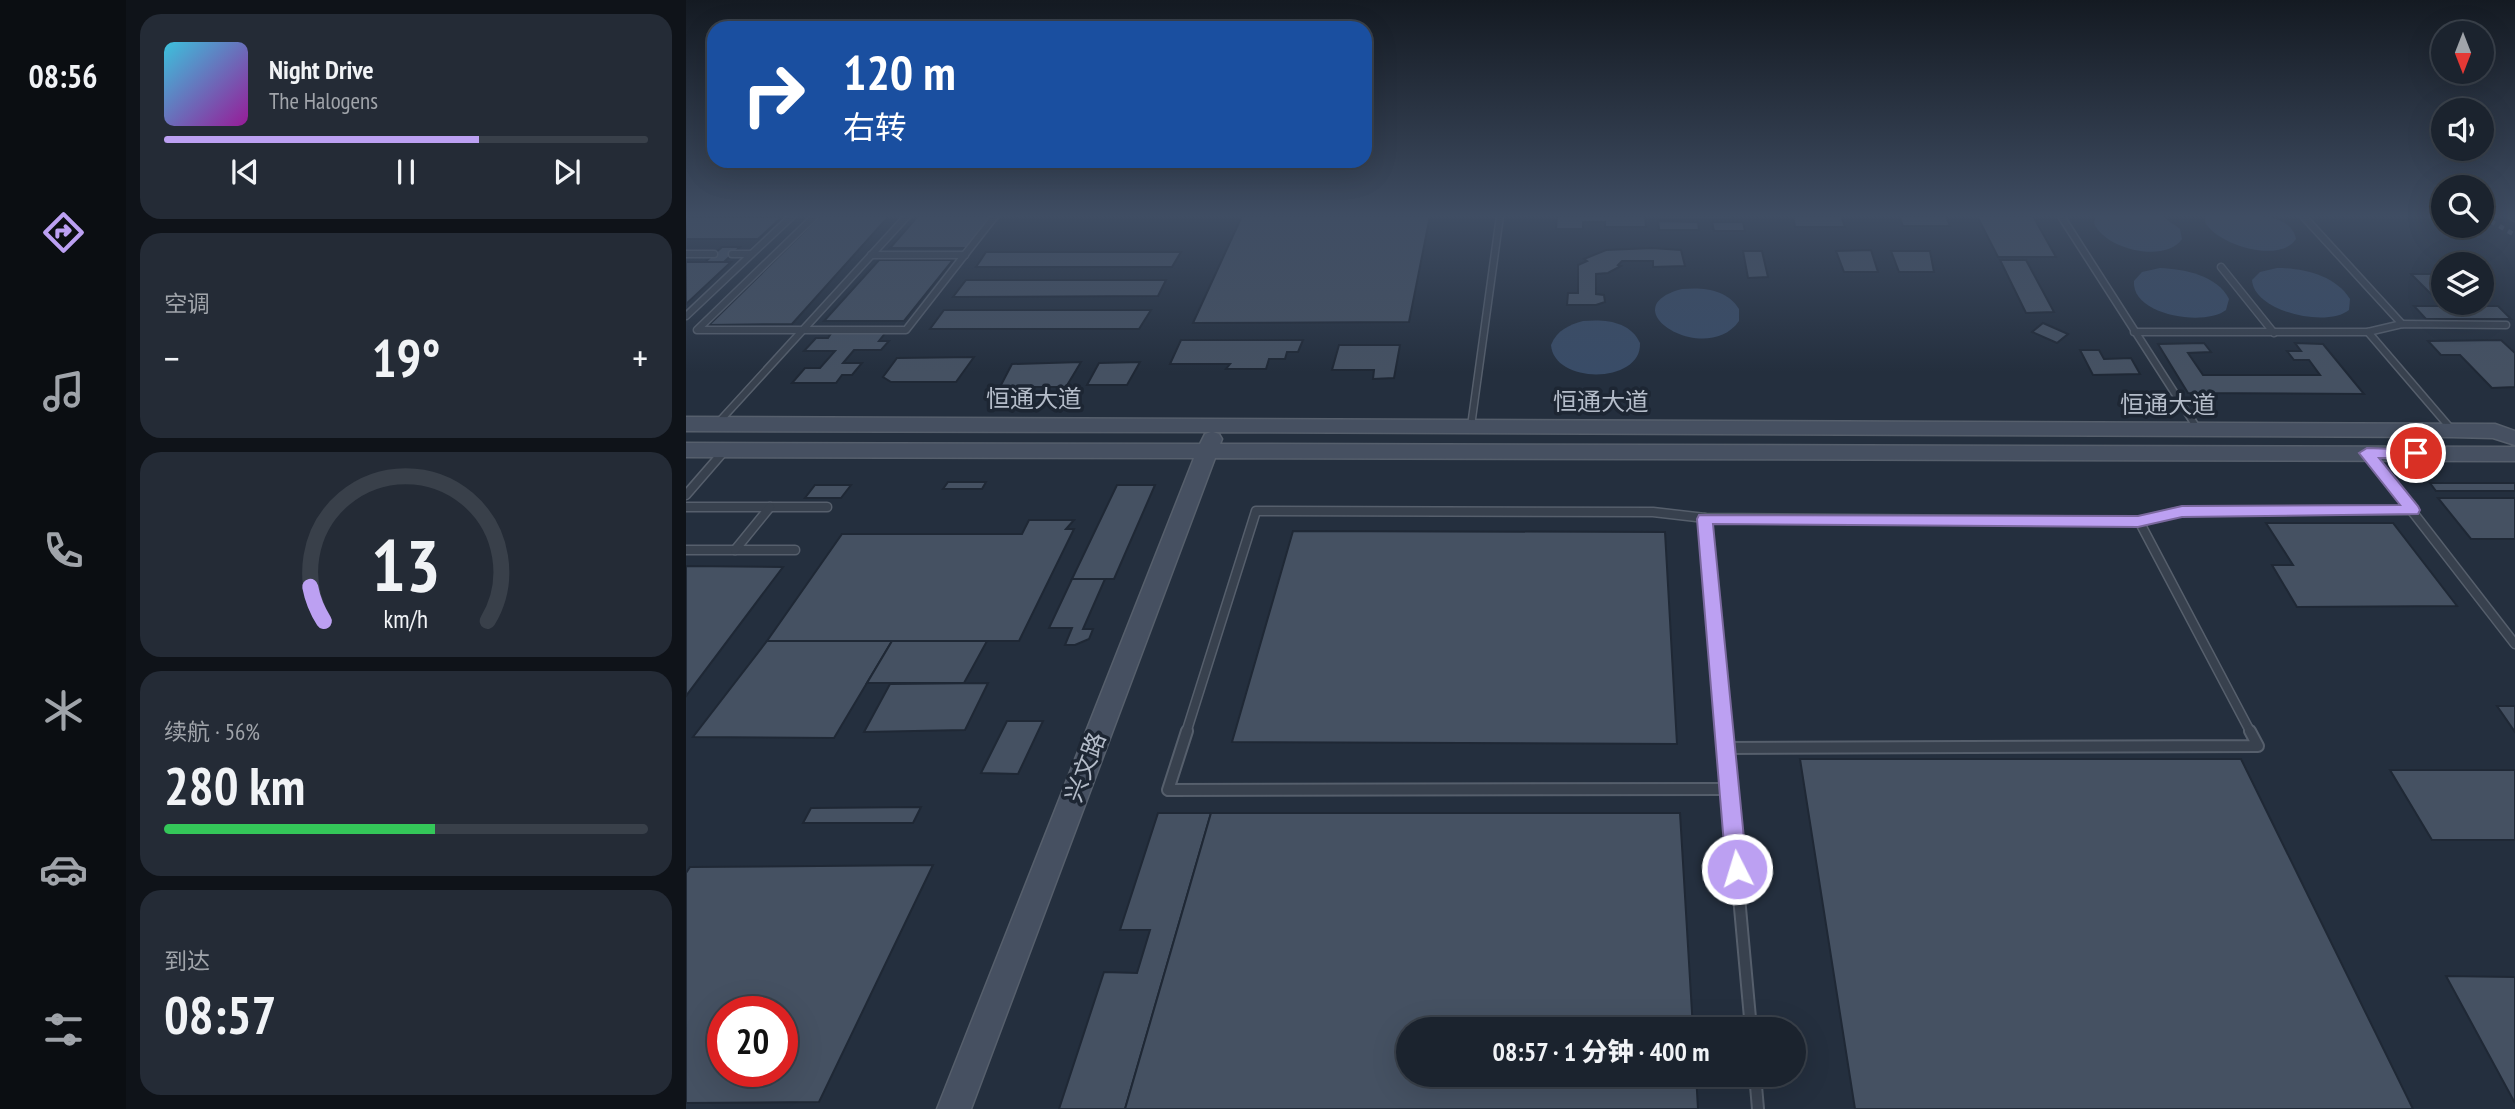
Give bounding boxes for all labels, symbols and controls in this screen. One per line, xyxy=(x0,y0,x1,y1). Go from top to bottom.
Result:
north arrow xyxy=(2431,21,2494,84)
map controls xyxy=(2431,21,2494,315)
text: 120 m xyxy=(843,40,956,104)
icon: right xyxy=(728,49,819,140)
text: Night Drive xyxy=(269,53,374,86)
text: 08:56 xyxy=(28,55,98,97)
text: The Halogens xyxy=(269,86,378,115)
button: sound xyxy=(2431,98,2494,161)
text: 右转 xyxy=(843,106,907,148)
icon: previous xyxy=(226,153,264,191)
icon: pause xyxy=(387,153,425,191)
icon: next xyxy=(548,153,586,191)
button: search xyxy=(2431,175,2494,238)
icon: directions xyxy=(39,208,88,257)
button: layers xyxy=(2431,252,2494,315)
text: 空调 xyxy=(164,289,210,318)
text: 19° xyxy=(372,324,440,391)
text: − xyxy=(164,333,180,382)
text: + xyxy=(632,333,648,382)
icon: music xyxy=(39,367,88,416)
street label: 恒通大道 xyxy=(986,383,1082,414)
street label: 恒通大道 xyxy=(1553,386,1649,417)
street label: 恒通大道 xyxy=(2120,389,2216,420)
pin xyxy=(2386,423,2446,483)
icon: arrive xyxy=(2397,434,2435,472)
text: 13 xyxy=(371,517,441,611)
icon: phone xyxy=(39,526,88,575)
text: km/h xyxy=(384,602,428,634)
icon: climate xyxy=(39,686,88,735)
text: 续航 · 56% xyxy=(164,717,260,746)
street label: 兴文路 xyxy=(1058,728,1112,806)
text: 280 km xyxy=(164,752,305,819)
position arrow xyxy=(1700,832,1774,906)
icon: car xyxy=(39,845,88,894)
text: 到达 xyxy=(164,946,210,975)
text: 08:57 xyxy=(164,981,276,1048)
speed limit sign: 20 xyxy=(707,996,798,1087)
icon: filters xyxy=(39,1005,88,1054)
text: 08:57 · 1 分钟 · 400 m xyxy=(1492,1035,1710,1068)

